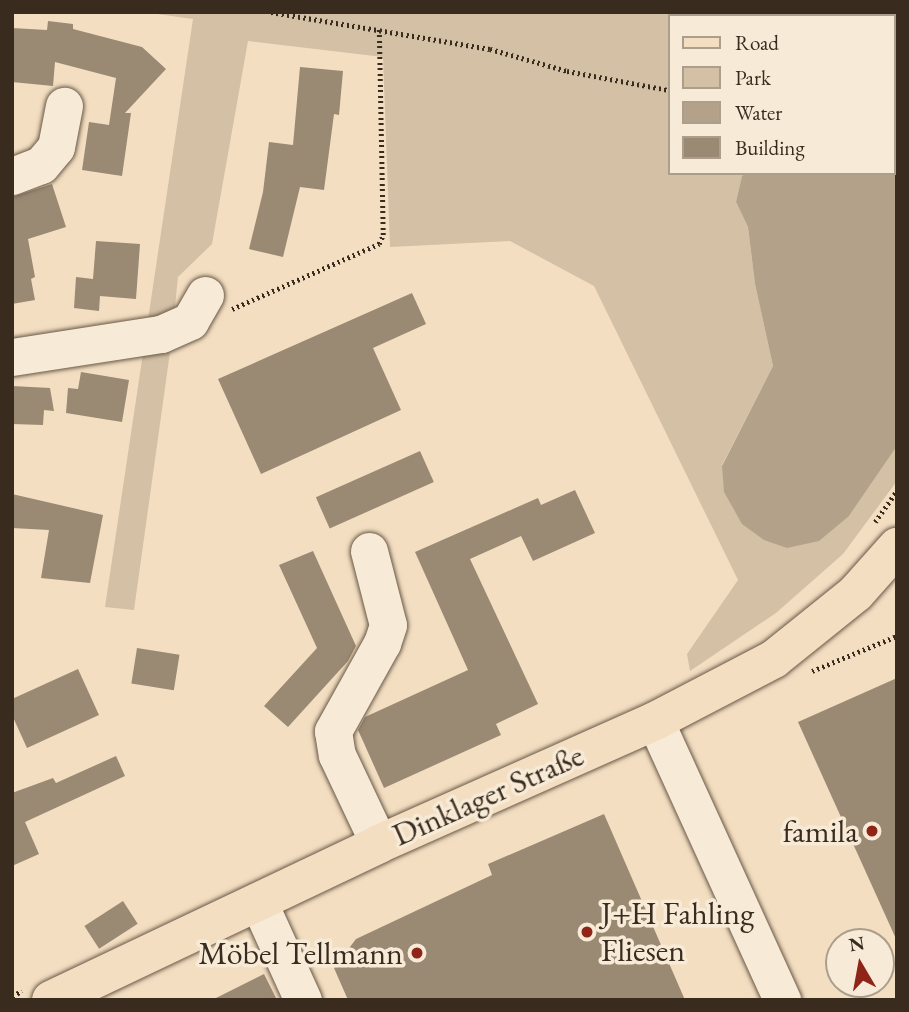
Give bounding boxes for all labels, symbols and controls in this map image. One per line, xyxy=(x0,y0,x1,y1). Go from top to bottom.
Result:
legend xyxy=(668,14,895,175)
text: Road xyxy=(735,29,779,56)
text: Park xyxy=(735,64,771,91)
text: Water xyxy=(735,99,782,126)
text: Building xyxy=(735,134,805,161)
street label: Dinklager Straße xyxy=(387,736,589,854)
place label: famila xyxy=(783,812,858,850)
marker: famila xyxy=(864,823,880,839)
place label: J+H Fahling Fliesen xyxy=(601,895,754,970)
marker: J+H Fahling Fliesen xyxy=(579,924,595,940)
north arrow xyxy=(825,928,895,998)
text: N xyxy=(847,930,866,957)
place label: Möbel Tellmann xyxy=(199,934,403,972)
marker: Möbel Tellmann xyxy=(409,945,425,961)

